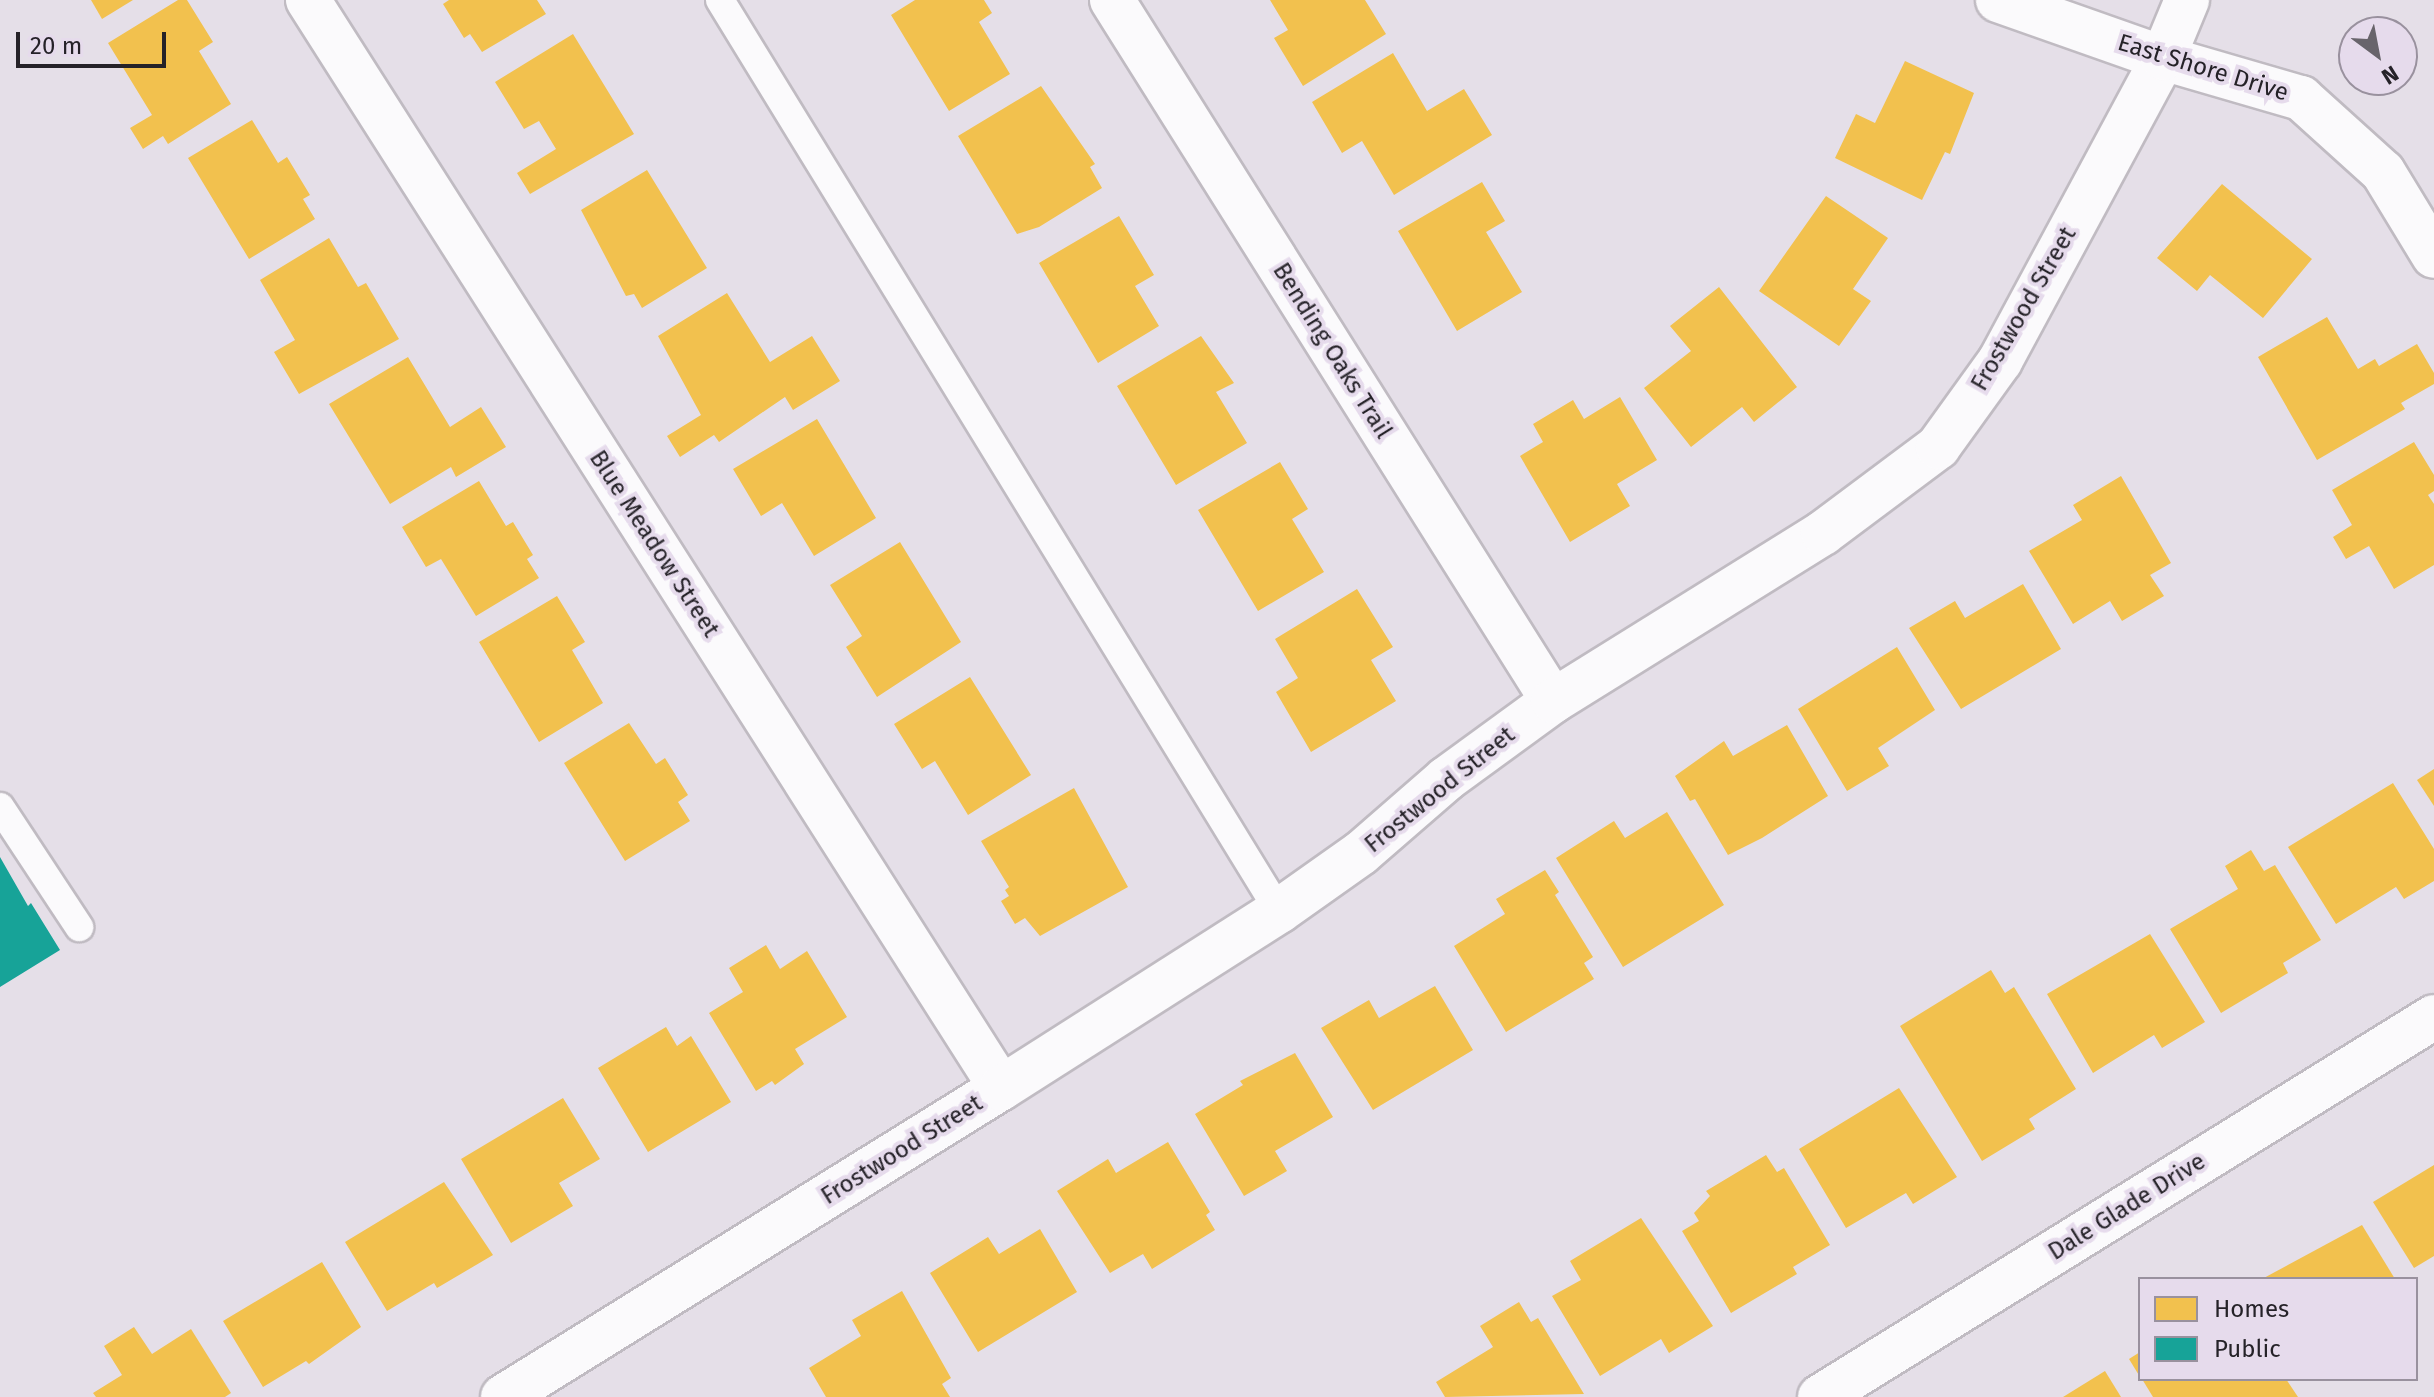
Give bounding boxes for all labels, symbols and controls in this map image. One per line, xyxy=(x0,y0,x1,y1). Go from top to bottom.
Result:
scale bar xyxy=(20,16,170,66)
north arrow xyxy=(2338,16,2418,96)
street label: East Shore Drive xyxy=(2114,28,2292,108)
text: 20 m xyxy=(30,32,82,60)
text: N xyxy=(2377,60,2403,90)
street label: Frostwood Street xyxy=(1965,222,2083,396)
street label: Bending Oaks Trail xyxy=(1266,258,1398,444)
street label: Blue Meadow Street xyxy=(583,445,725,643)
street label: Frostwood Street xyxy=(1359,721,1521,859)
street label: Frostwood Street xyxy=(816,1089,988,1211)
street label: Dale Glade Drive xyxy=(2043,1147,2211,1267)
legend xyxy=(2138,1277,2418,1381)
text: Homes xyxy=(2214,1295,2289,1323)
text: Public xyxy=(2214,1335,2281,1363)

